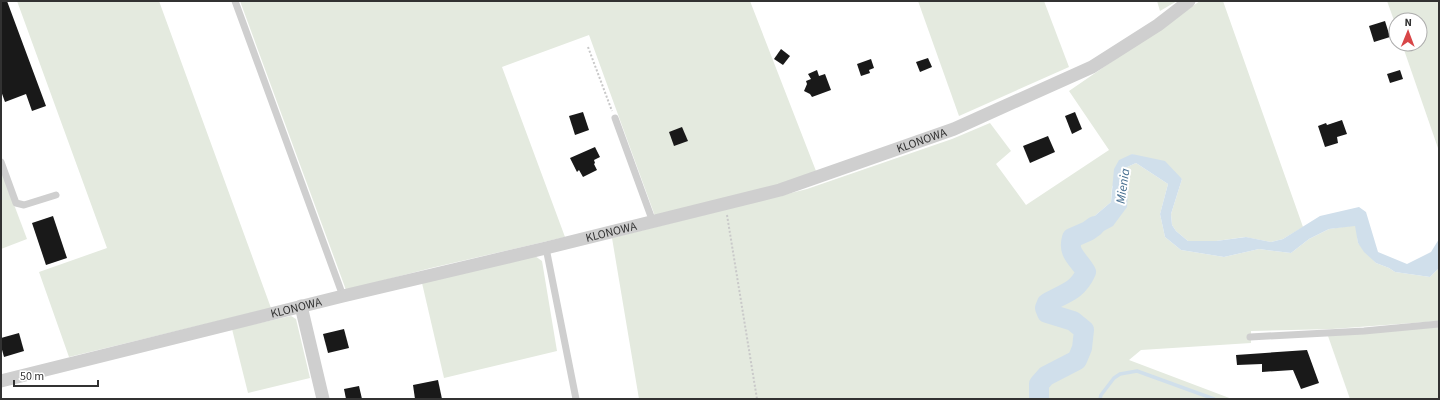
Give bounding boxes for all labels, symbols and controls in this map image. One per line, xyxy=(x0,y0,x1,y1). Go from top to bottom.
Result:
north arrow xyxy=(1388,12,1428,52)
text: N xyxy=(1404,15,1412,30)
street label: KLONOWA xyxy=(894,124,949,158)
water label: Mienia xyxy=(1112,167,1134,205)
street label: KLONOWA xyxy=(584,218,639,247)
street label: KLONOWA xyxy=(269,294,324,323)
scale bar xyxy=(14,362,98,388)
text: 50 m xyxy=(20,368,44,385)

